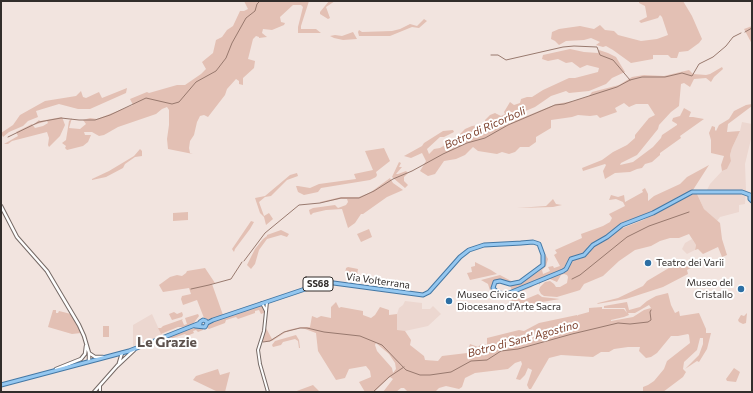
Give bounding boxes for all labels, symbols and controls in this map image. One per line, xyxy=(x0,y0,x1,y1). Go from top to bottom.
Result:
water label: Botro di Ricorboli xyxy=(442,104,528,152)
place label: Teatro dei Varii xyxy=(656,257,724,269)
marker: Teatro dei Varii xyxy=(643,258,653,268)
street label: Via Volterrana xyxy=(345,271,411,291)
road number: SS68 xyxy=(303,277,333,291)
place label: Museo del Cristallo xyxy=(687,277,733,300)
marker: Museo del Cristallo xyxy=(736,284,746,294)
place label: Museo Civico e Diocesano d'Arte Sacra xyxy=(457,289,561,312)
marker: Museo Civico e Diocesano d'Arte Sacra xyxy=(444,296,454,306)
water label: Botro di Sant' Agostino xyxy=(466,318,580,360)
district label: Le Grazie xyxy=(137,334,197,350)

